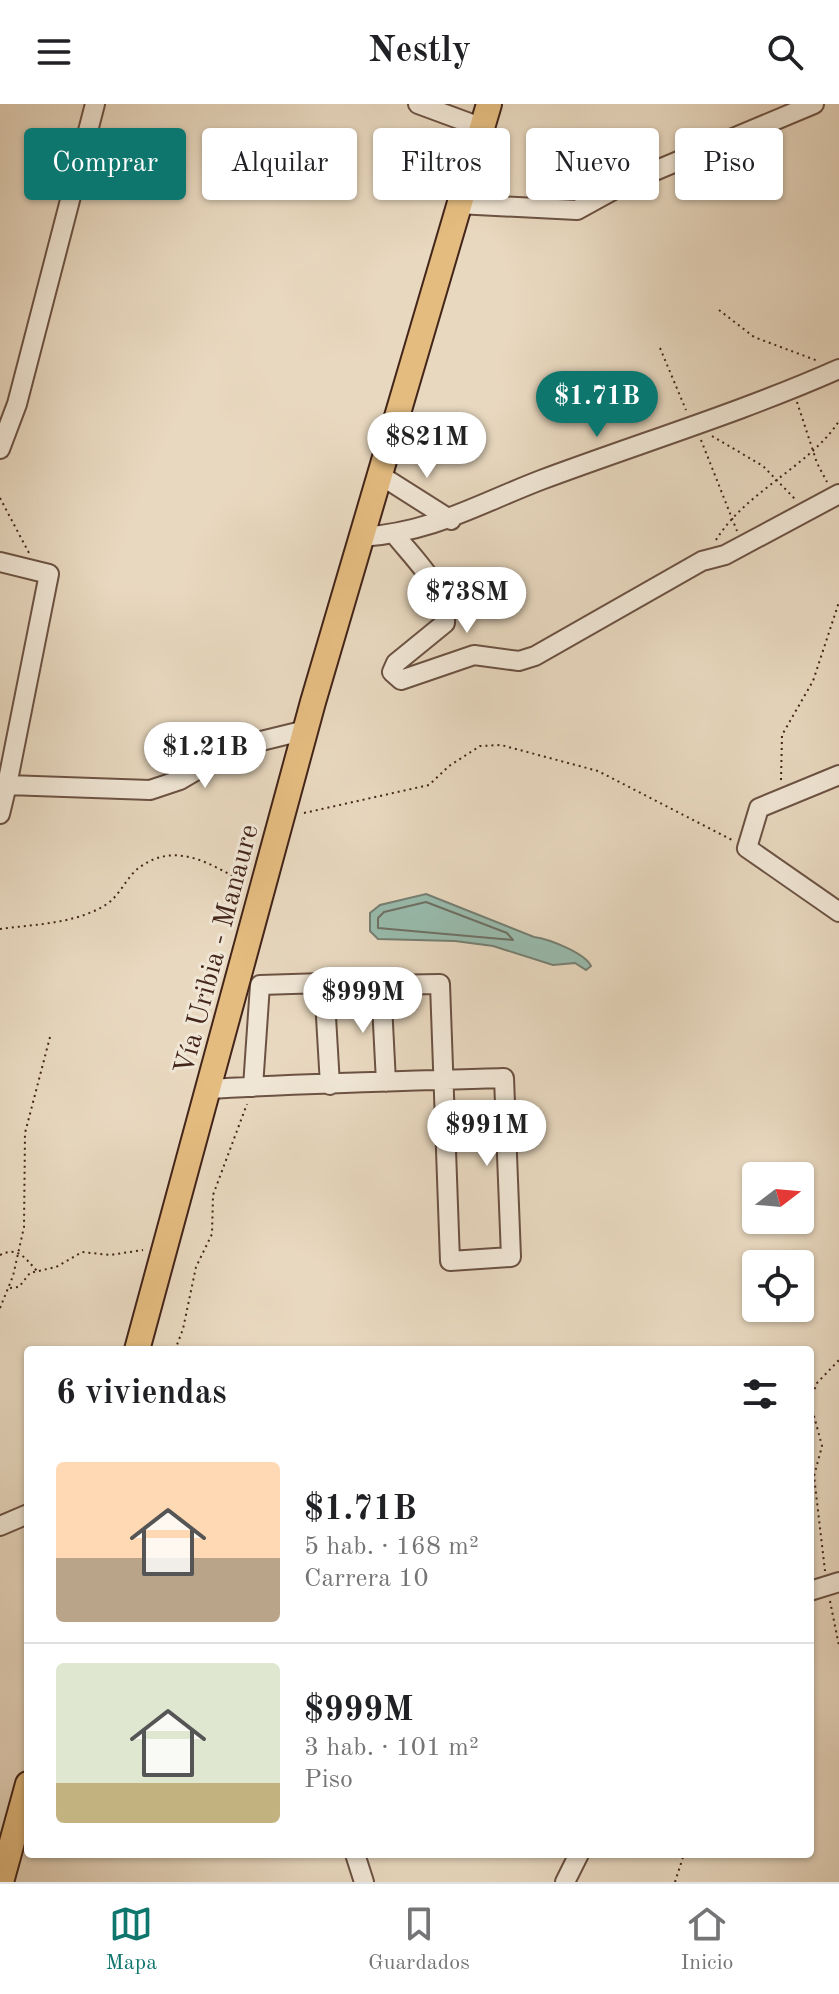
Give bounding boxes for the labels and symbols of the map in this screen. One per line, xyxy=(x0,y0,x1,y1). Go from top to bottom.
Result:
pin: $1.71B xyxy=(532,371,662,439)
pin: $821M xyxy=(371,412,483,480)
pin: $738M xyxy=(411,567,523,635)
pin: $1.21B xyxy=(140,722,270,790)
street label: Vía Uribia - Manaure xyxy=(171,822,265,1078)
pin: $999M xyxy=(307,967,419,1035)
pin: $991M xyxy=(431,1100,543,1168)
north arrow xyxy=(742,1162,814,1234)

